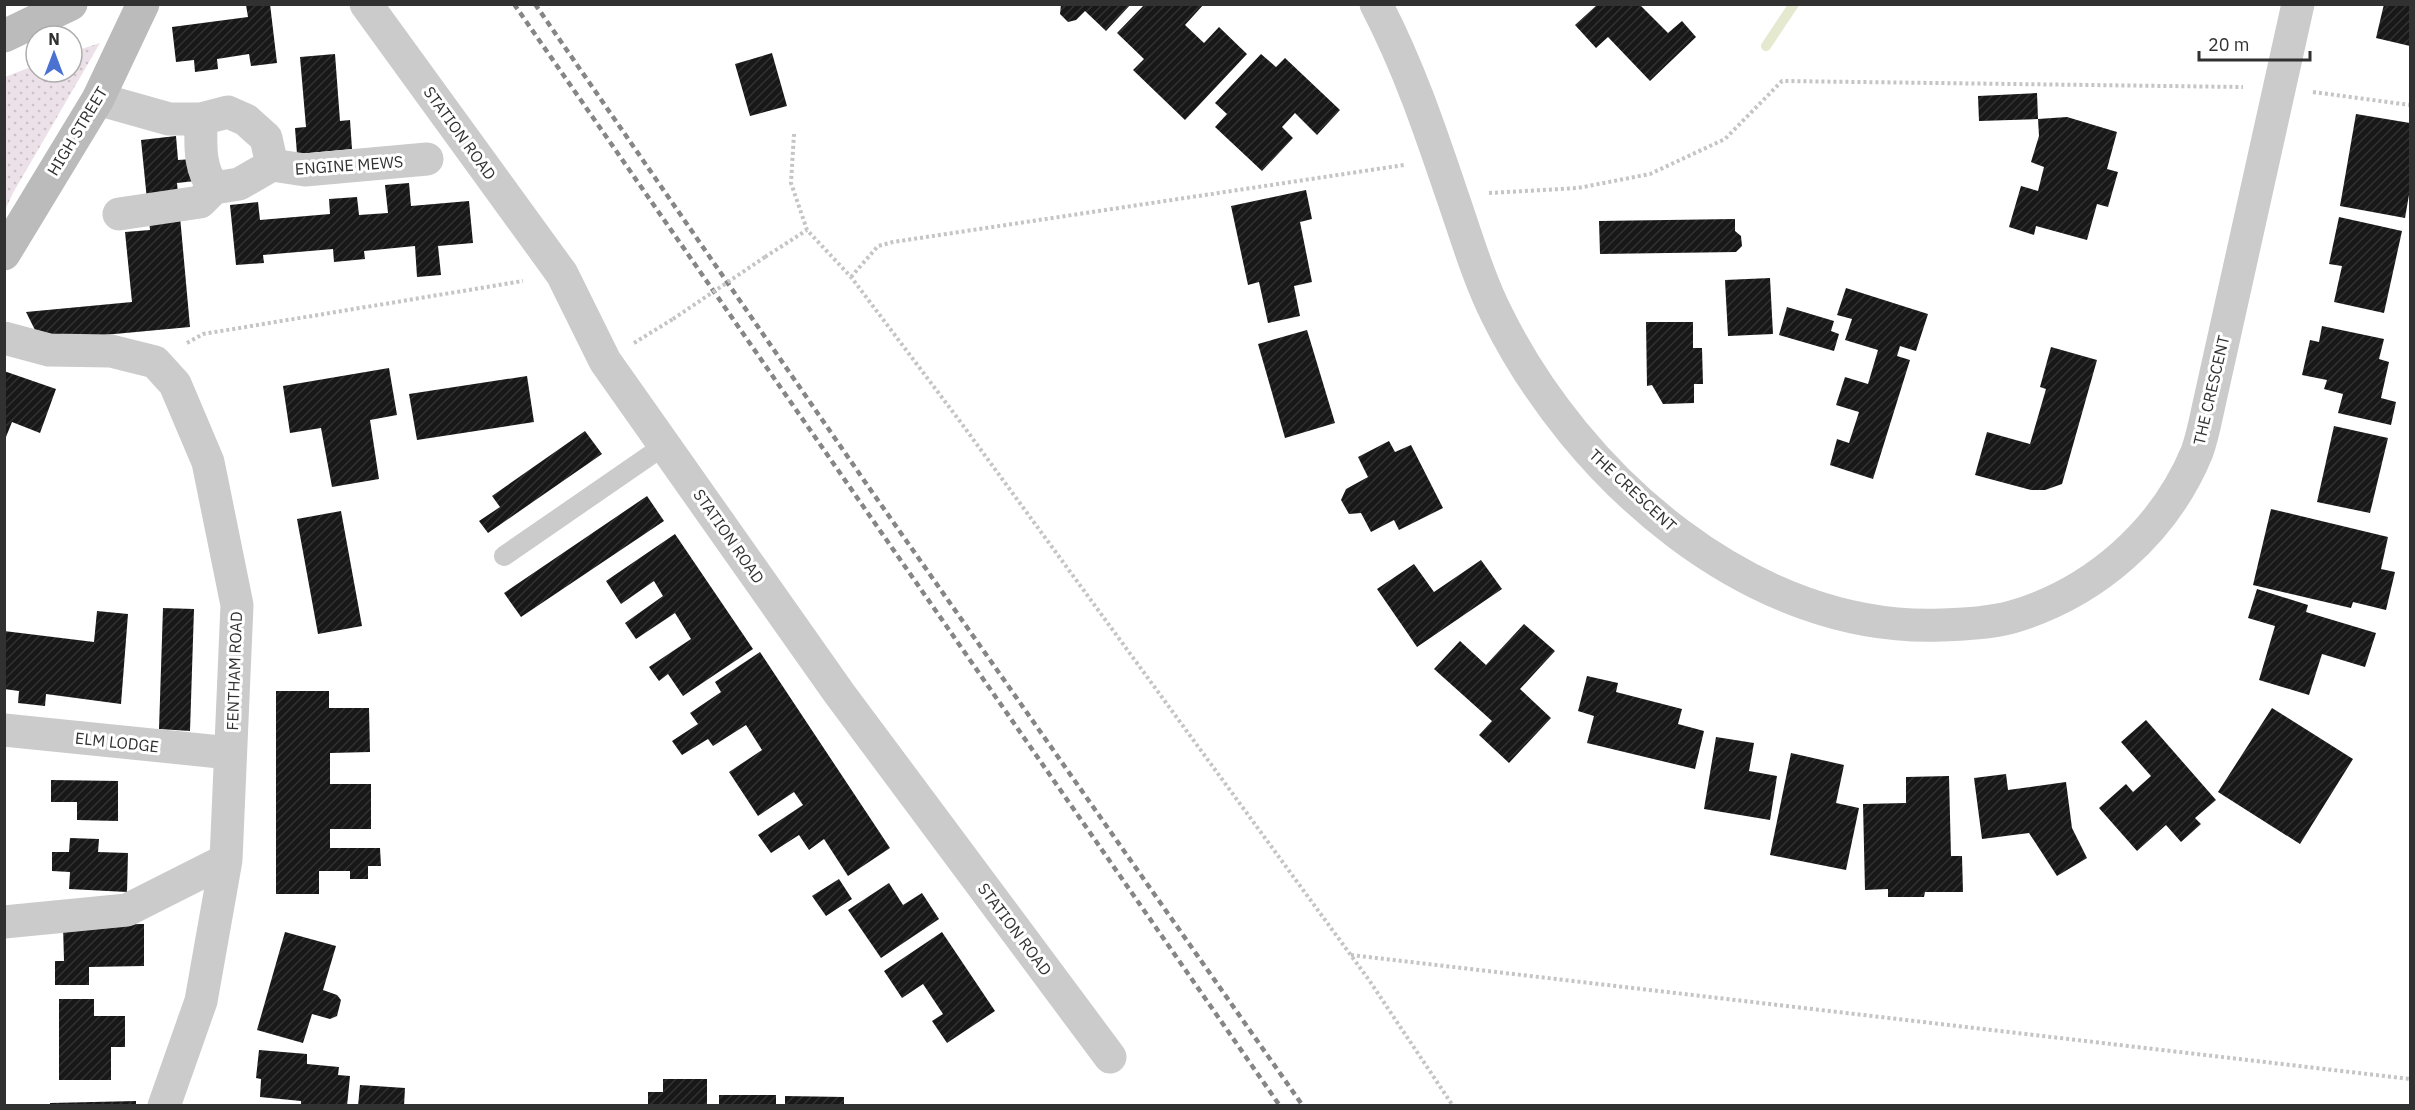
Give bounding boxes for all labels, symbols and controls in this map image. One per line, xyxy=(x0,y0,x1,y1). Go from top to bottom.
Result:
north arrow xyxy=(24,24,84,84)
scale bar xyxy=(2199,24,2310,62)
text: N xyxy=(48,29,60,49)
text: 20 m xyxy=(2208,33,2250,56)
street label: STATION ROAD xyxy=(419,82,501,184)
street label: HIGH STREET xyxy=(43,83,111,179)
street label: ENGINE MEWS xyxy=(294,151,404,179)
street label: THE CRESCENT xyxy=(2189,333,2233,447)
street label: THE CRESCENT xyxy=(1585,444,1681,536)
street label: STATION ROAD xyxy=(689,485,769,587)
street label: FENTHAM ROAD xyxy=(222,611,246,731)
street label: ELM LODGE xyxy=(74,728,160,756)
street label: STATION ROAD xyxy=(974,879,1056,979)

